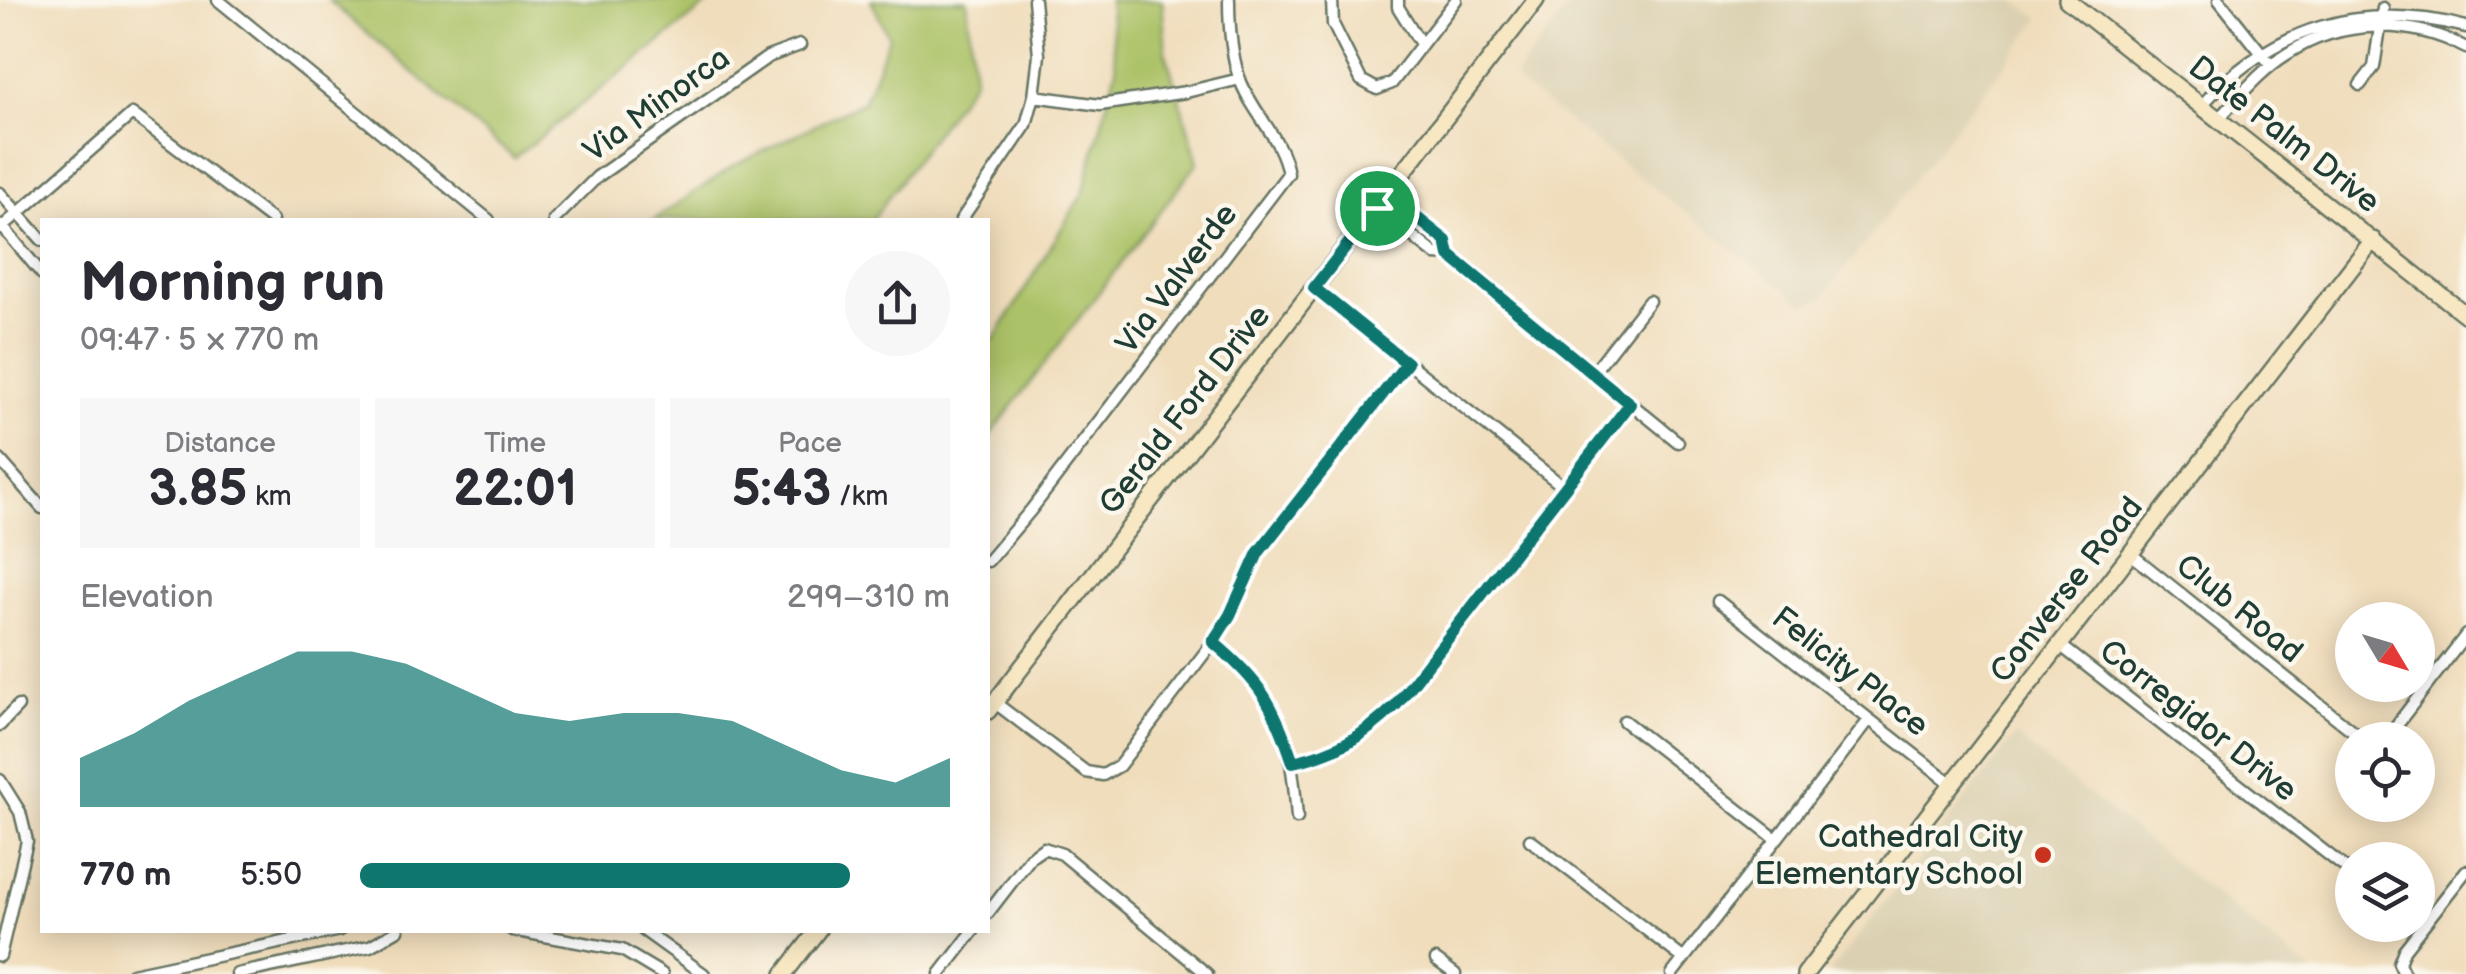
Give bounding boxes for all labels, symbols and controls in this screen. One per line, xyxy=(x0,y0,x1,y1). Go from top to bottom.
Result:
street label: Via Minorca xyxy=(576,39,738,171)
street label: Date Palm Drive xyxy=(2181,48,2387,222)
pin xyxy=(1335,166,1420,251)
icon: arrive xyxy=(1350,181,1405,236)
street label: Via Valverde xyxy=(1108,196,1246,362)
text: Morning run xyxy=(80,250,385,317)
button: share xyxy=(845,251,950,356)
street label: Gerald Ford Drive xyxy=(1091,297,1279,523)
text: 09:47 · 5 × 770 m xyxy=(80,321,319,360)
text: Distance xyxy=(164,427,276,460)
text: Time xyxy=(484,427,546,460)
text: Pace xyxy=(778,427,842,460)
text: 3.85 xyxy=(148,460,247,520)
text: 22:01 xyxy=(453,460,577,520)
text: 5:43 xyxy=(732,460,831,520)
text: km xyxy=(247,480,292,513)
text: /km xyxy=(831,480,888,513)
street label: Converse Road xyxy=(1982,489,2152,691)
street label: Club Road xyxy=(2168,546,2310,672)
text: Elevation xyxy=(80,578,213,617)
text: 299–310 m xyxy=(787,578,950,617)
street label: Felicity Place xyxy=(1764,599,1936,745)
north arrow xyxy=(2335,602,2435,702)
map controls xyxy=(2335,602,2435,942)
street label: Corregidor Drive xyxy=(2091,632,2305,810)
button: locate xyxy=(2335,722,2435,822)
place label: Cathedral City Elementary School xyxy=(1754,818,2024,894)
button: layers xyxy=(2335,842,2435,942)
marker: Cathedral City Elementary School xyxy=(2032,844,2054,866)
text: 770 m xyxy=(80,856,171,895)
text: 5:50 xyxy=(240,856,302,895)

